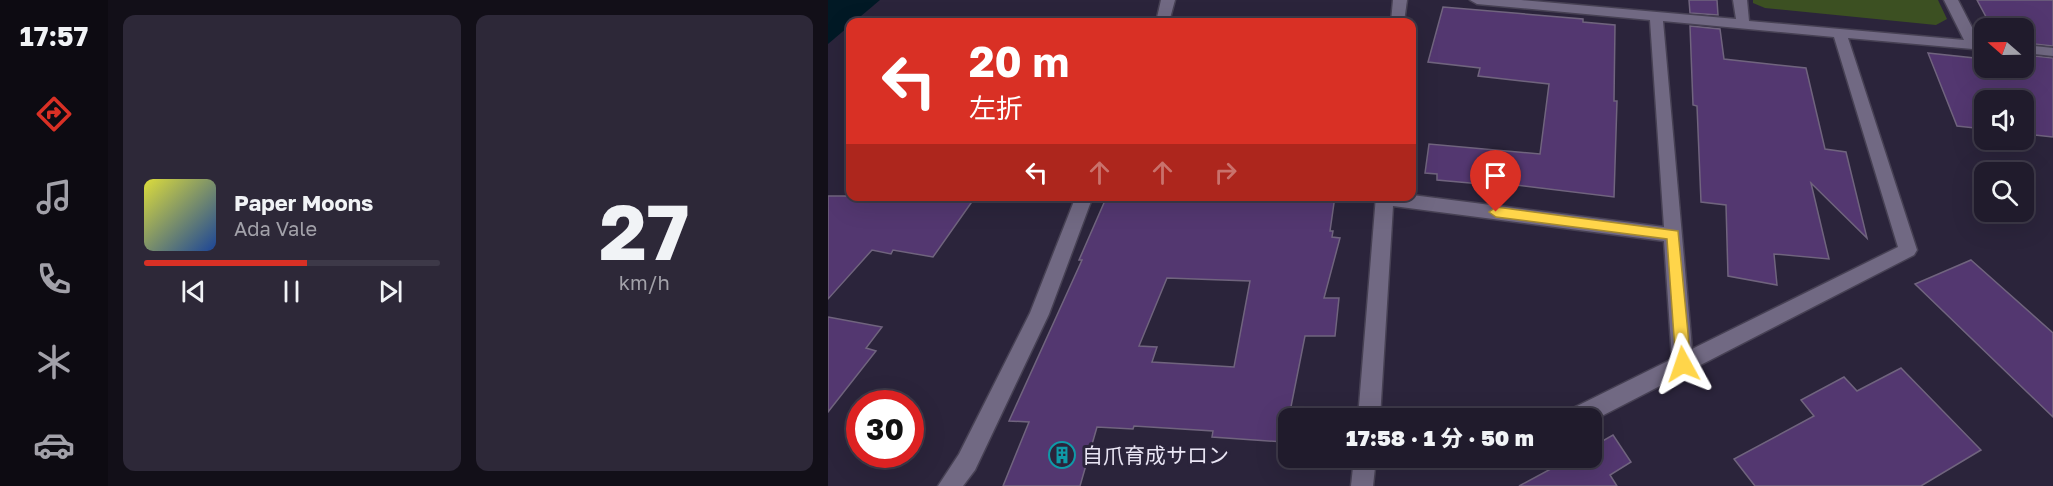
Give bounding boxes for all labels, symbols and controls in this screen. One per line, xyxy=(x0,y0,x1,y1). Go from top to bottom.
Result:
north arrow xyxy=(1974,18,2034,78)
map controls xyxy=(1974,18,2034,222)
text: 17:57 xyxy=(20,20,88,52)
text: 20 m xyxy=(969,36,1069,86)
icon: left xyxy=(870,42,948,120)
button: sound xyxy=(1974,90,2034,150)
text: 左折 xyxy=(969,92,1023,124)
icon: directions xyxy=(33,93,75,135)
pin xyxy=(1470,150,1521,212)
icon: left xyxy=(1020,156,1053,189)
icon: ahead xyxy=(1083,156,1116,189)
icon: ahead xyxy=(1146,156,1179,189)
icon: right xyxy=(1209,156,1242,189)
icon: arrive xyxy=(1479,159,1512,192)
button: search xyxy=(1974,162,2034,222)
icon: music xyxy=(33,176,75,218)
text: 27 xyxy=(599,184,689,277)
text: Paper Moons xyxy=(234,189,373,216)
text: Ada Vale xyxy=(234,216,317,240)
icon: phone xyxy=(33,258,75,300)
text: km/h xyxy=(619,270,670,294)
icon: previous xyxy=(177,275,210,308)
icon: pause xyxy=(275,275,308,308)
icon: next xyxy=(374,275,407,308)
position arrow xyxy=(1651,332,1715,396)
icon: climate xyxy=(33,341,75,383)
speed limit sign: 30 xyxy=(846,390,924,468)
icon: car xyxy=(33,424,75,466)
text: 17:58 · 1 分 · 50 m xyxy=(1346,424,1534,451)
building icon: 自爪育成サロン xyxy=(1047,440,1077,470)
place label: 自爪育成サロン xyxy=(1082,442,1229,468)

